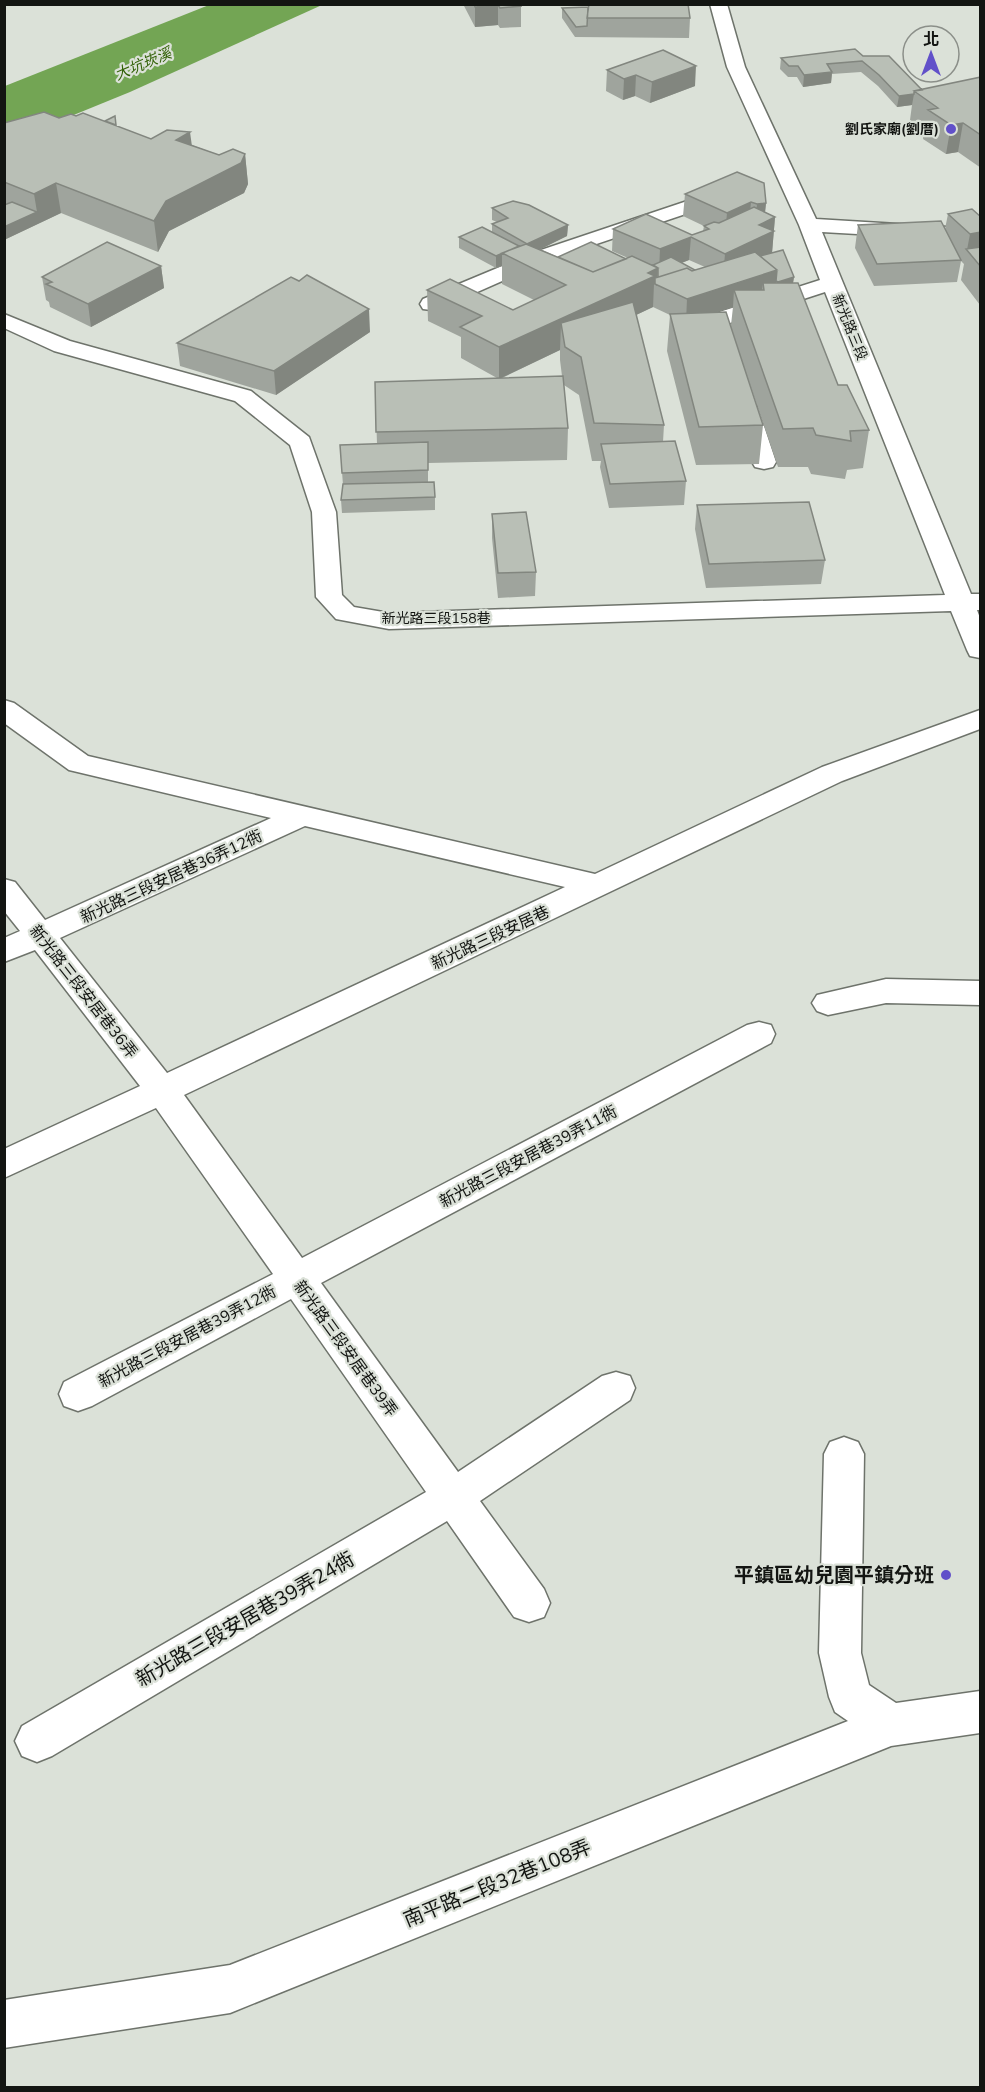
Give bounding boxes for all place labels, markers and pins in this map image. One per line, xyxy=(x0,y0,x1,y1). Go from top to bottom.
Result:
place label: 劉氏家廟(劉厝) xyxy=(845,120,939,139)
marker: 劉氏家廟(劉厝) xyxy=(944,122,958,136)
place label: 平鎮區幼兒園平鎮分班 xyxy=(734,1562,934,1589)
marker: 平鎮區幼兒園平鎮分班 xyxy=(939,1568,953,1582)

